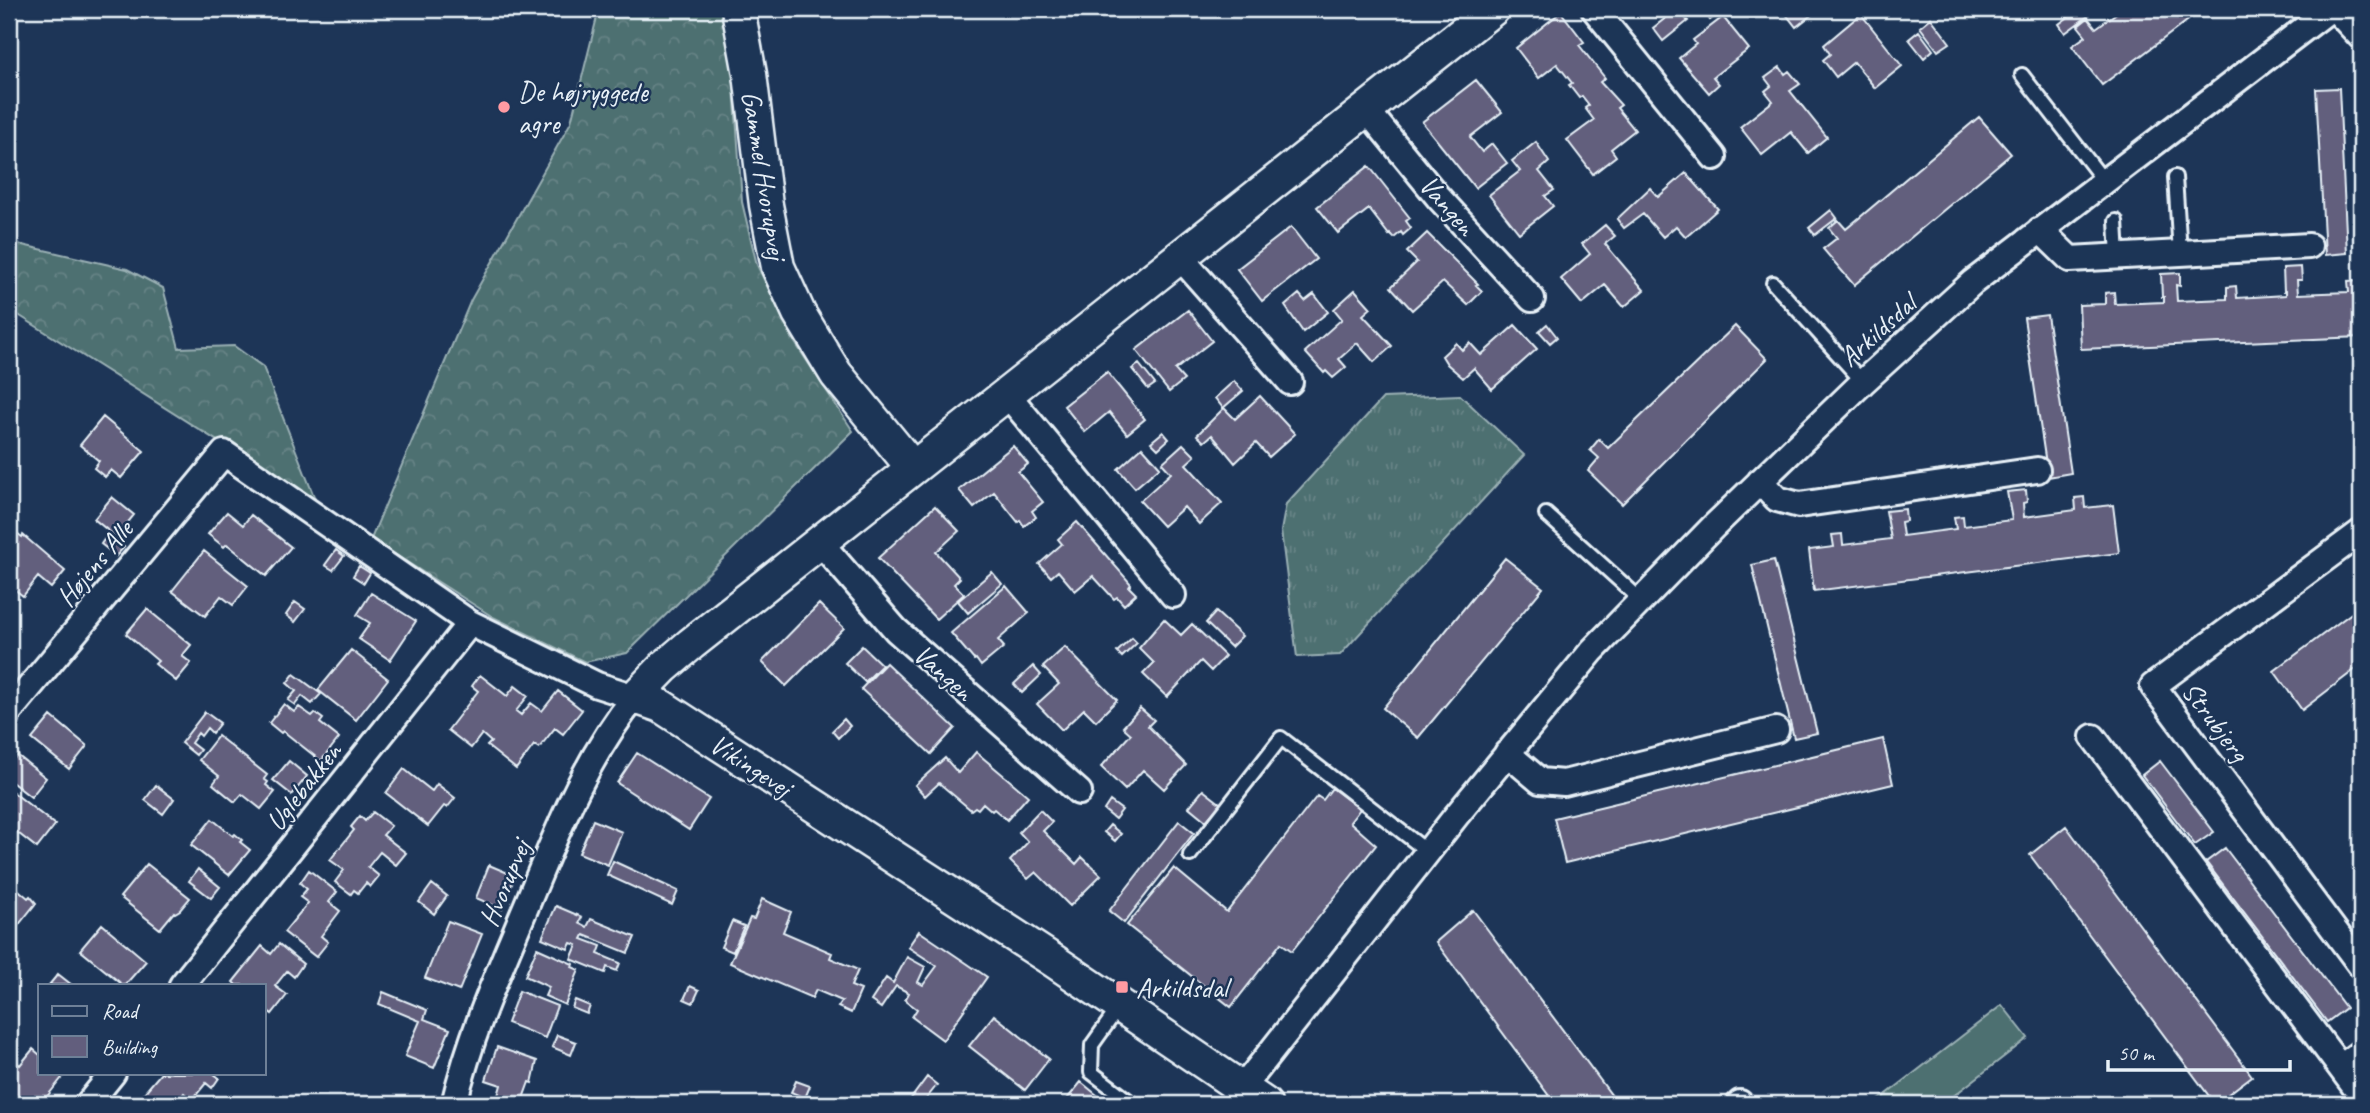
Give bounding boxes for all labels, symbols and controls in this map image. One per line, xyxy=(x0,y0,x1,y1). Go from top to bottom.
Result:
place label: De højryggede agre xyxy=(518,74,650,141)
street label: Gammel Hvorupvej xyxy=(734,89,796,266)
marker: De højryggede agre xyxy=(496,99,512,115)
street label: Vangen xyxy=(1412,168,1484,244)
street label: Arkildsdal xyxy=(1832,283,1927,374)
street label: Højens Alle xyxy=(48,512,142,614)
street label: Vangen xyxy=(906,636,982,709)
street label: Strubjerg xyxy=(2174,674,2258,770)
street label: Vikingevej xyxy=(703,726,802,807)
street label: Uglebakken xyxy=(258,734,350,838)
street label: Hvorupvej xyxy=(471,831,540,932)
place label: Arkildsdal xyxy=(1136,970,1233,1005)
marker: Arkildsdal xyxy=(1114,979,1130,995)
legend xyxy=(38,984,266,1074)
text: Road xyxy=(102,998,141,1024)
scale bar xyxy=(2108,1029,2290,1073)
text: Building xyxy=(102,1034,159,1060)
text: 50 m xyxy=(2118,1040,2156,1066)

